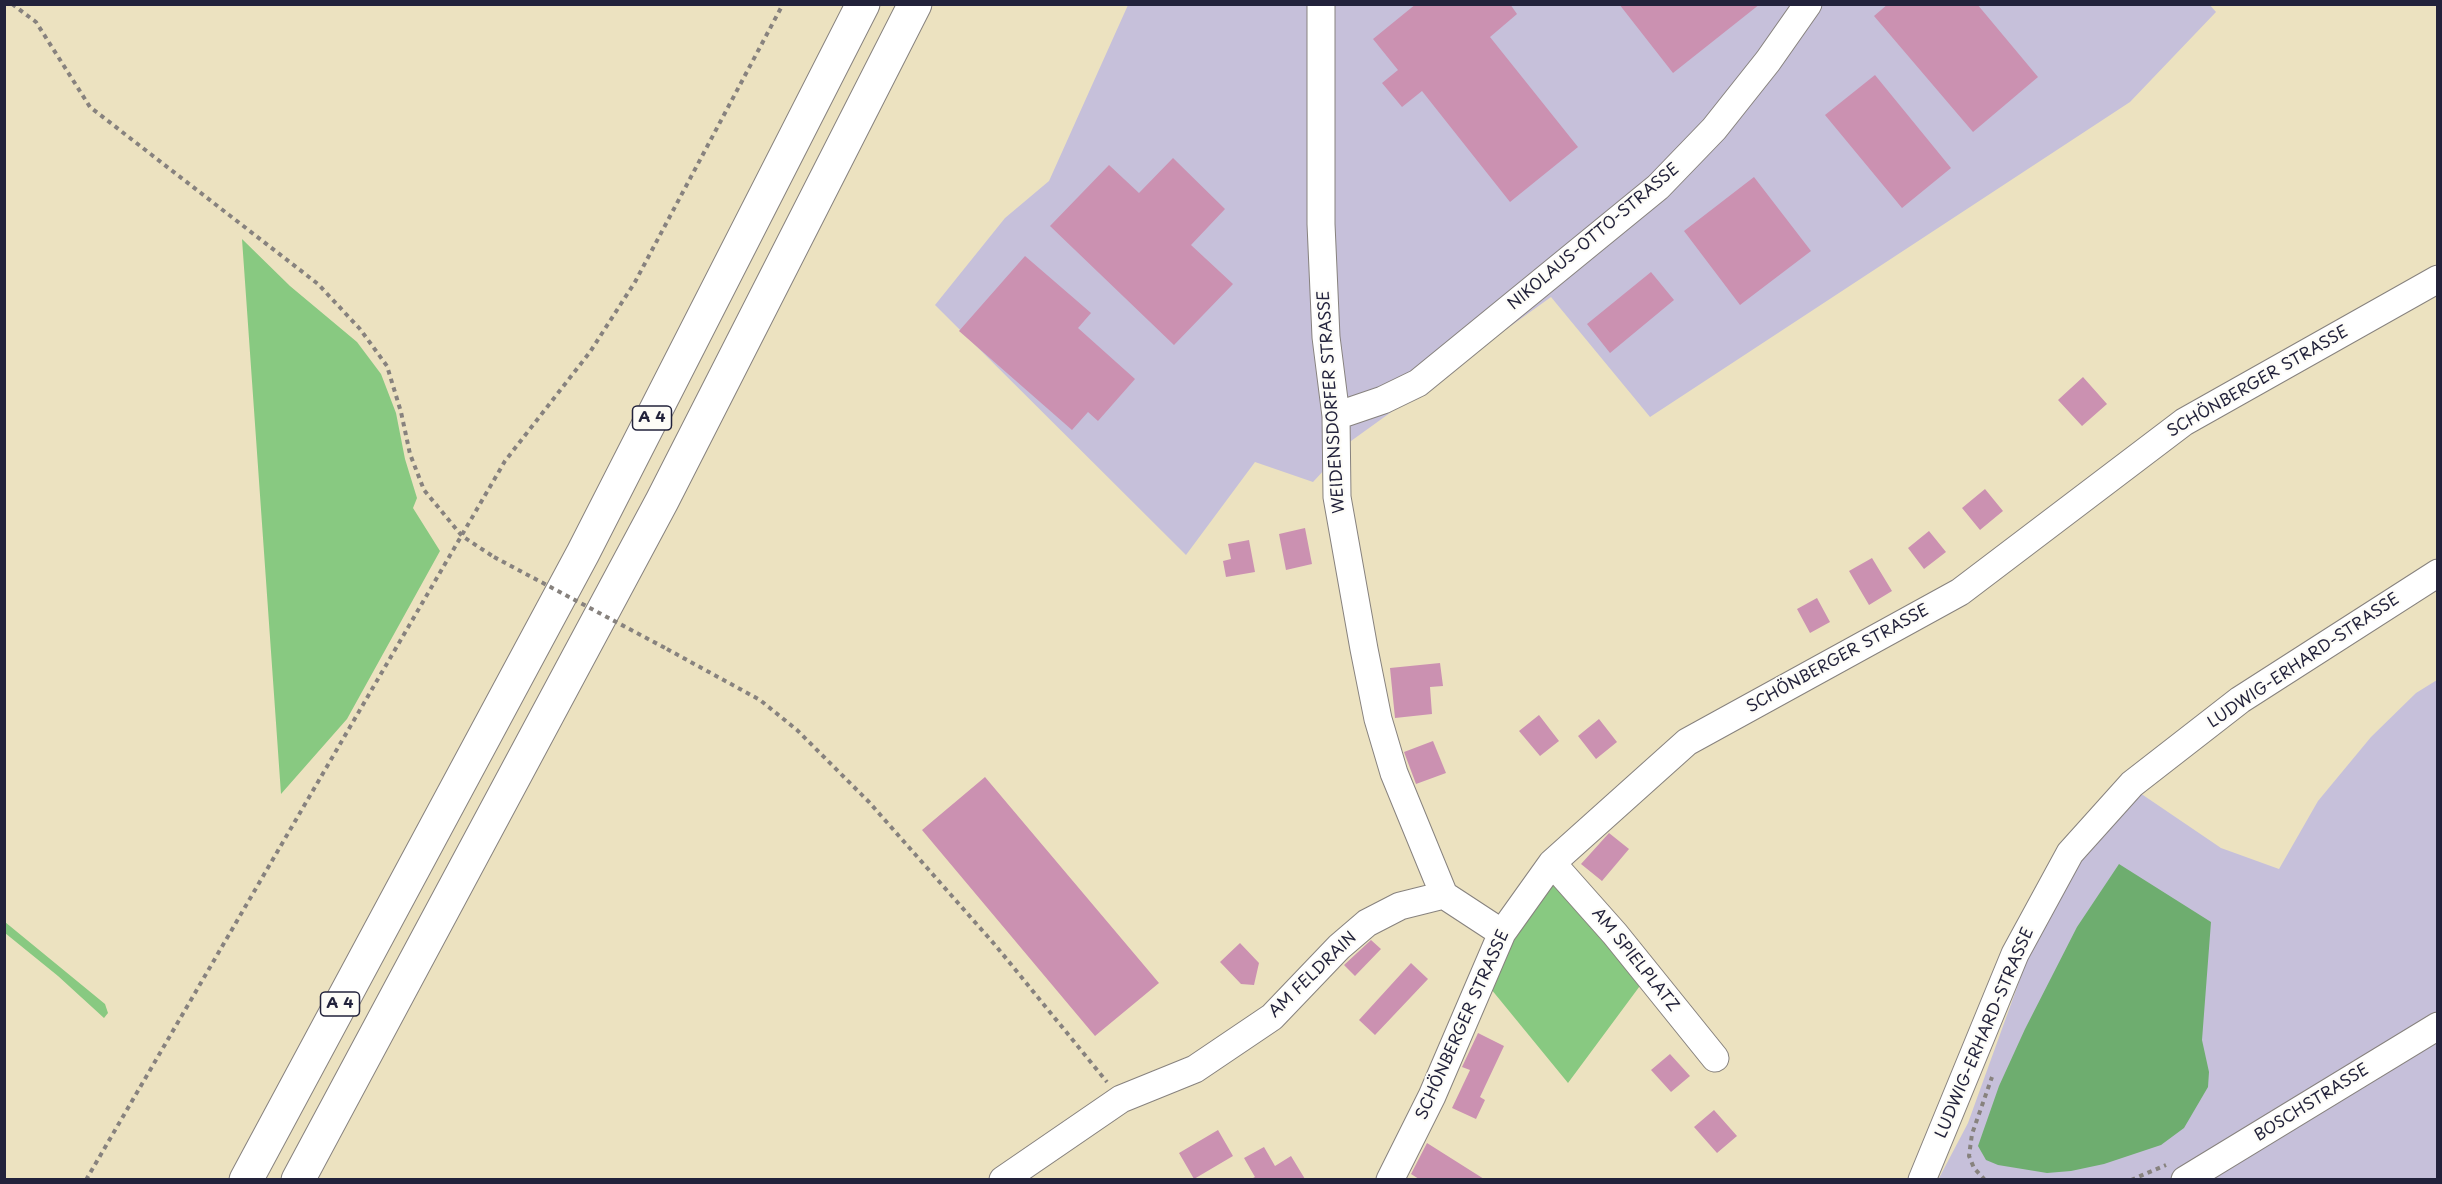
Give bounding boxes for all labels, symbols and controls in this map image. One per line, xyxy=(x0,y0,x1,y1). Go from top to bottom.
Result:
street label: NIKOLAUS-OTTO-STRASSE xyxy=(1505,160,1683,314)
street label: WEIDENSDORFER STRASSE xyxy=(1315,290,1349,514)
street label: SCHÖNBERGER STRASSE xyxy=(2164,322,2352,442)
road number: A 4 xyxy=(632,406,672,430)
street label: LUDWIG-ERHARD-STRASSE xyxy=(2204,590,2404,732)
street label: SCHÖNBERGER STRASSE xyxy=(1743,601,1933,717)
street label: AM SPIELPLATZ xyxy=(1587,904,1683,1016)
street label: LUDWIG-ERHARD-STRASSE xyxy=(1932,925,2038,1141)
street label: SCHÖNBERGER STRASSE xyxy=(1412,927,1514,1123)
street label: AM FELDRAIN xyxy=(1265,928,1361,1022)
road number: A 4 xyxy=(320,992,360,1016)
street label: BOSCHSTRASSE xyxy=(2251,1060,2373,1146)

